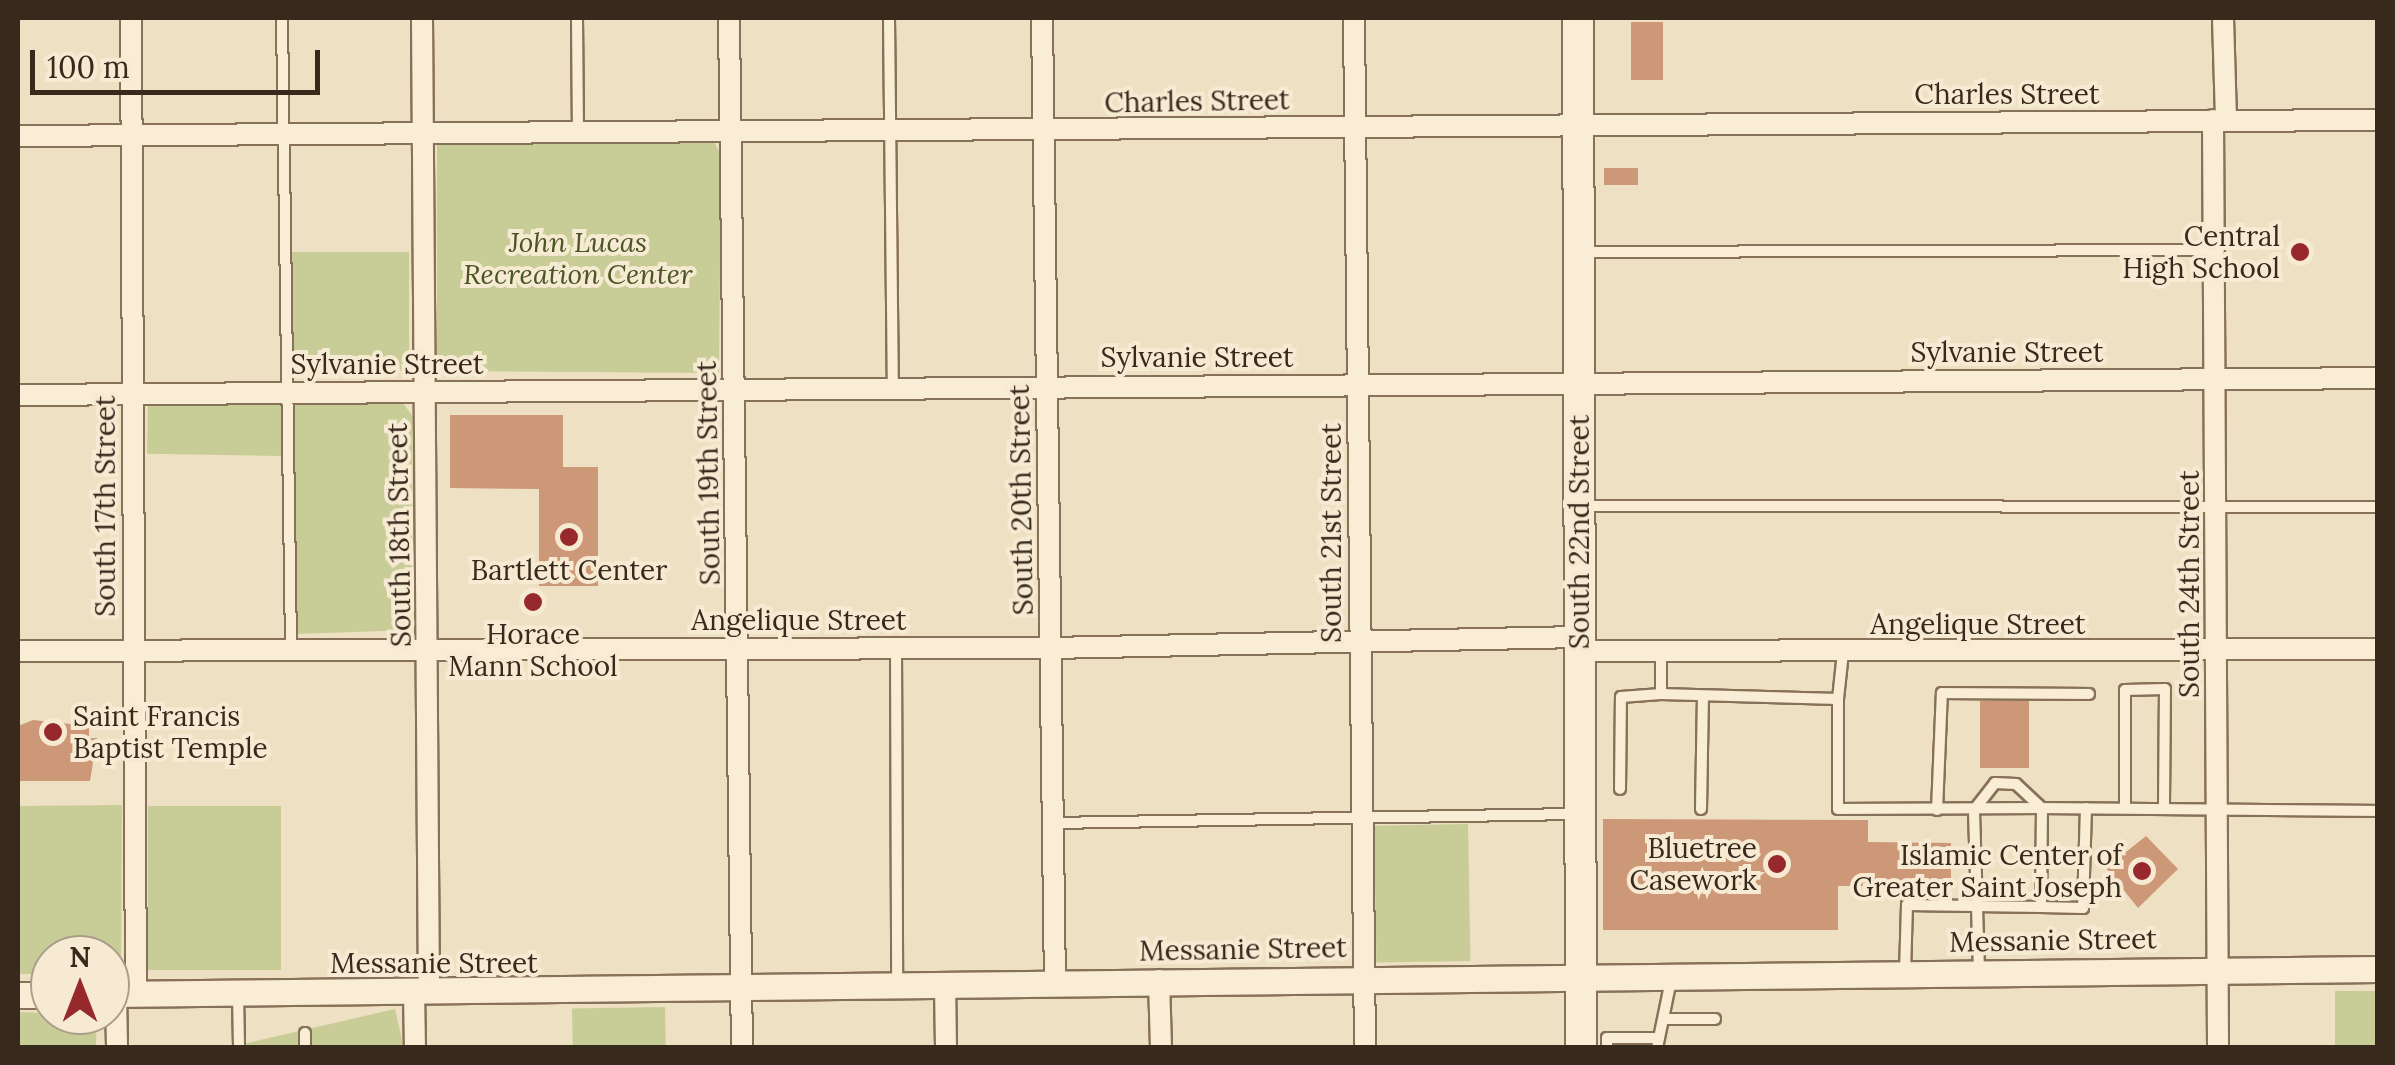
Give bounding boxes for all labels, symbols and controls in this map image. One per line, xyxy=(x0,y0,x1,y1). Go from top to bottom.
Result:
scale bar xyxy=(35,30,325,92)
text: 100 m xyxy=(47,48,130,86)
street label: Charles Street xyxy=(1914,77,2100,111)
street label: Charles Street xyxy=(1104,83,1290,119)
place label: Central High School xyxy=(2122,219,2280,285)
park label: John Lucas Recreation Center xyxy=(463,225,693,291)
marker: Central High School xyxy=(2289,241,2311,263)
street label: Sylvanie Street xyxy=(1911,335,2103,369)
street label: Sylvanie Street xyxy=(1101,340,1293,374)
street label: Sylvanie Street xyxy=(291,347,483,381)
street label: South 19th Street xyxy=(689,360,727,586)
street label: South 20th Street xyxy=(1002,384,1040,616)
street label: South 17th Street xyxy=(88,395,122,617)
street label: South 22nd Street xyxy=(1562,415,1596,649)
street label: South 18th Street xyxy=(380,423,418,647)
street label: South 21st Street xyxy=(1314,423,1348,643)
street label: South 24th Street xyxy=(2172,470,2206,698)
marker: Bartlett Center xyxy=(558,526,580,548)
place label: Bartlett Center xyxy=(471,553,667,587)
marker: Horace Mann School xyxy=(522,591,544,613)
street label: Angelique Street xyxy=(691,603,907,637)
street label: Angelique Street xyxy=(1870,607,2086,641)
place label: Horace Mann School xyxy=(448,617,618,683)
place label: Saint Francis Baptist Temple xyxy=(73,699,268,765)
marker: Saint Francis Baptist Temple xyxy=(42,721,64,743)
place label: Bluetree Casework xyxy=(1629,831,1757,897)
place label: Islamic Center of Greater Saint Joseph xyxy=(1852,838,2122,904)
marker: Bluetree Casework xyxy=(1766,853,1788,875)
marker: Islamic Center of Greater Saint Joseph xyxy=(2131,860,2153,882)
street label: Messanie Street xyxy=(1949,921,2157,959)
street label: Messanie Street xyxy=(1139,930,1347,968)
north arrow xyxy=(30,935,130,1035)
text: N xyxy=(69,939,91,975)
street label: Messanie Street xyxy=(330,946,538,980)

